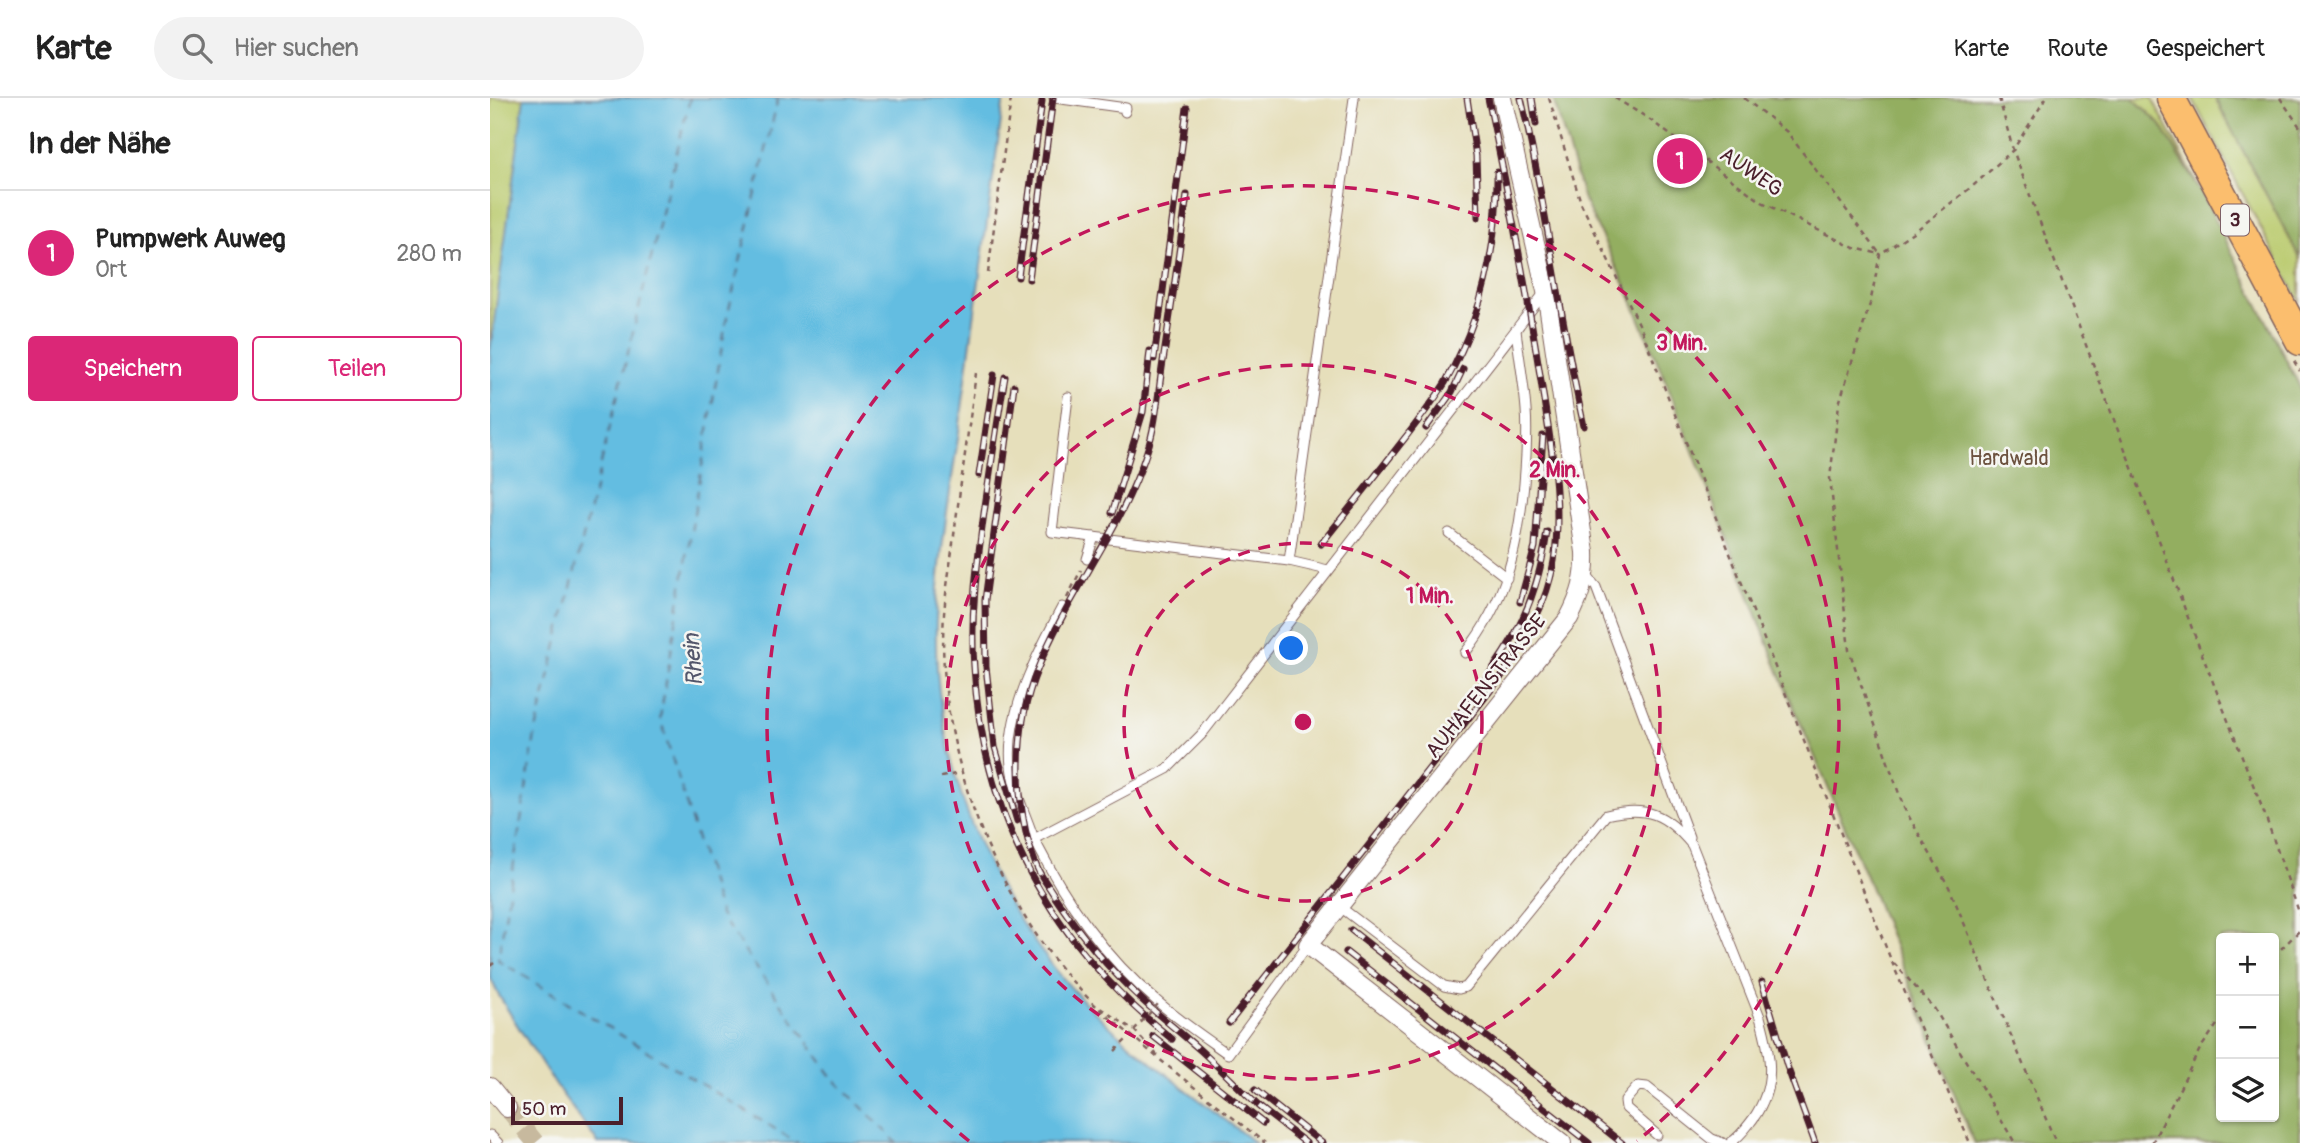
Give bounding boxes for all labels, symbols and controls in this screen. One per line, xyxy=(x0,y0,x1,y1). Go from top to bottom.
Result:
search box xyxy=(154,17,644,80)
text: Karte xyxy=(35,28,112,69)
icon: search xyxy=(178,29,216,67)
text: Hier suchen xyxy=(234,32,359,64)
text: Karte xyxy=(1953,34,2009,63)
text: Route xyxy=(2047,34,2108,63)
text: Gespeichert xyxy=(2146,34,2265,63)
text: In der Nähe xyxy=(28,125,170,162)
pin: 1 xyxy=(1657,135,1703,187)
street label: AUWEG xyxy=(1714,141,1788,203)
road number: 3 xyxy=(2221,204,2249,236)
text: Pumpwerk Auweg xyxy=(95,223,286,255)
text: 1 xyxy=(47,239,56,268)
text: 280 m xyxy=(396,239,462,268)
text: Ort xyxy=(95,255,127,284)
text: 3 Min. xyxy=(1656,330,1708,357)
button: Speichern xyxy=(28,336,238,401)
button: Teilen xyxy=(252,336,462,401)
park label: Hardwald xyxy=(1969,445,2049,472)
text: 2 Min. xyxy=(1529,457,1581,484)
text: 1 Min. xyxy=(1406,583,1454,610)
street label: AUHAFENSTRASSE xyxy=(1420,608,1552,764)
your location xyxy=(1274,631,1308,665)
water label: Rhein xyxy=(677,632,709,687)
centre of rings xyxy=(1291,710,1315,734)
map controls xyxy=(2216,933,2279,1122)
button: + xyxy=(2216,933,2279,996)
button: − xyxy=(2216,996,2279,1059)
button: layers xyxy=(2216,1059,2279,1122)
scale bar xyxy=(511,1094,623,1126)
text: 50 m xyxy=(522,1097,566,1121)

